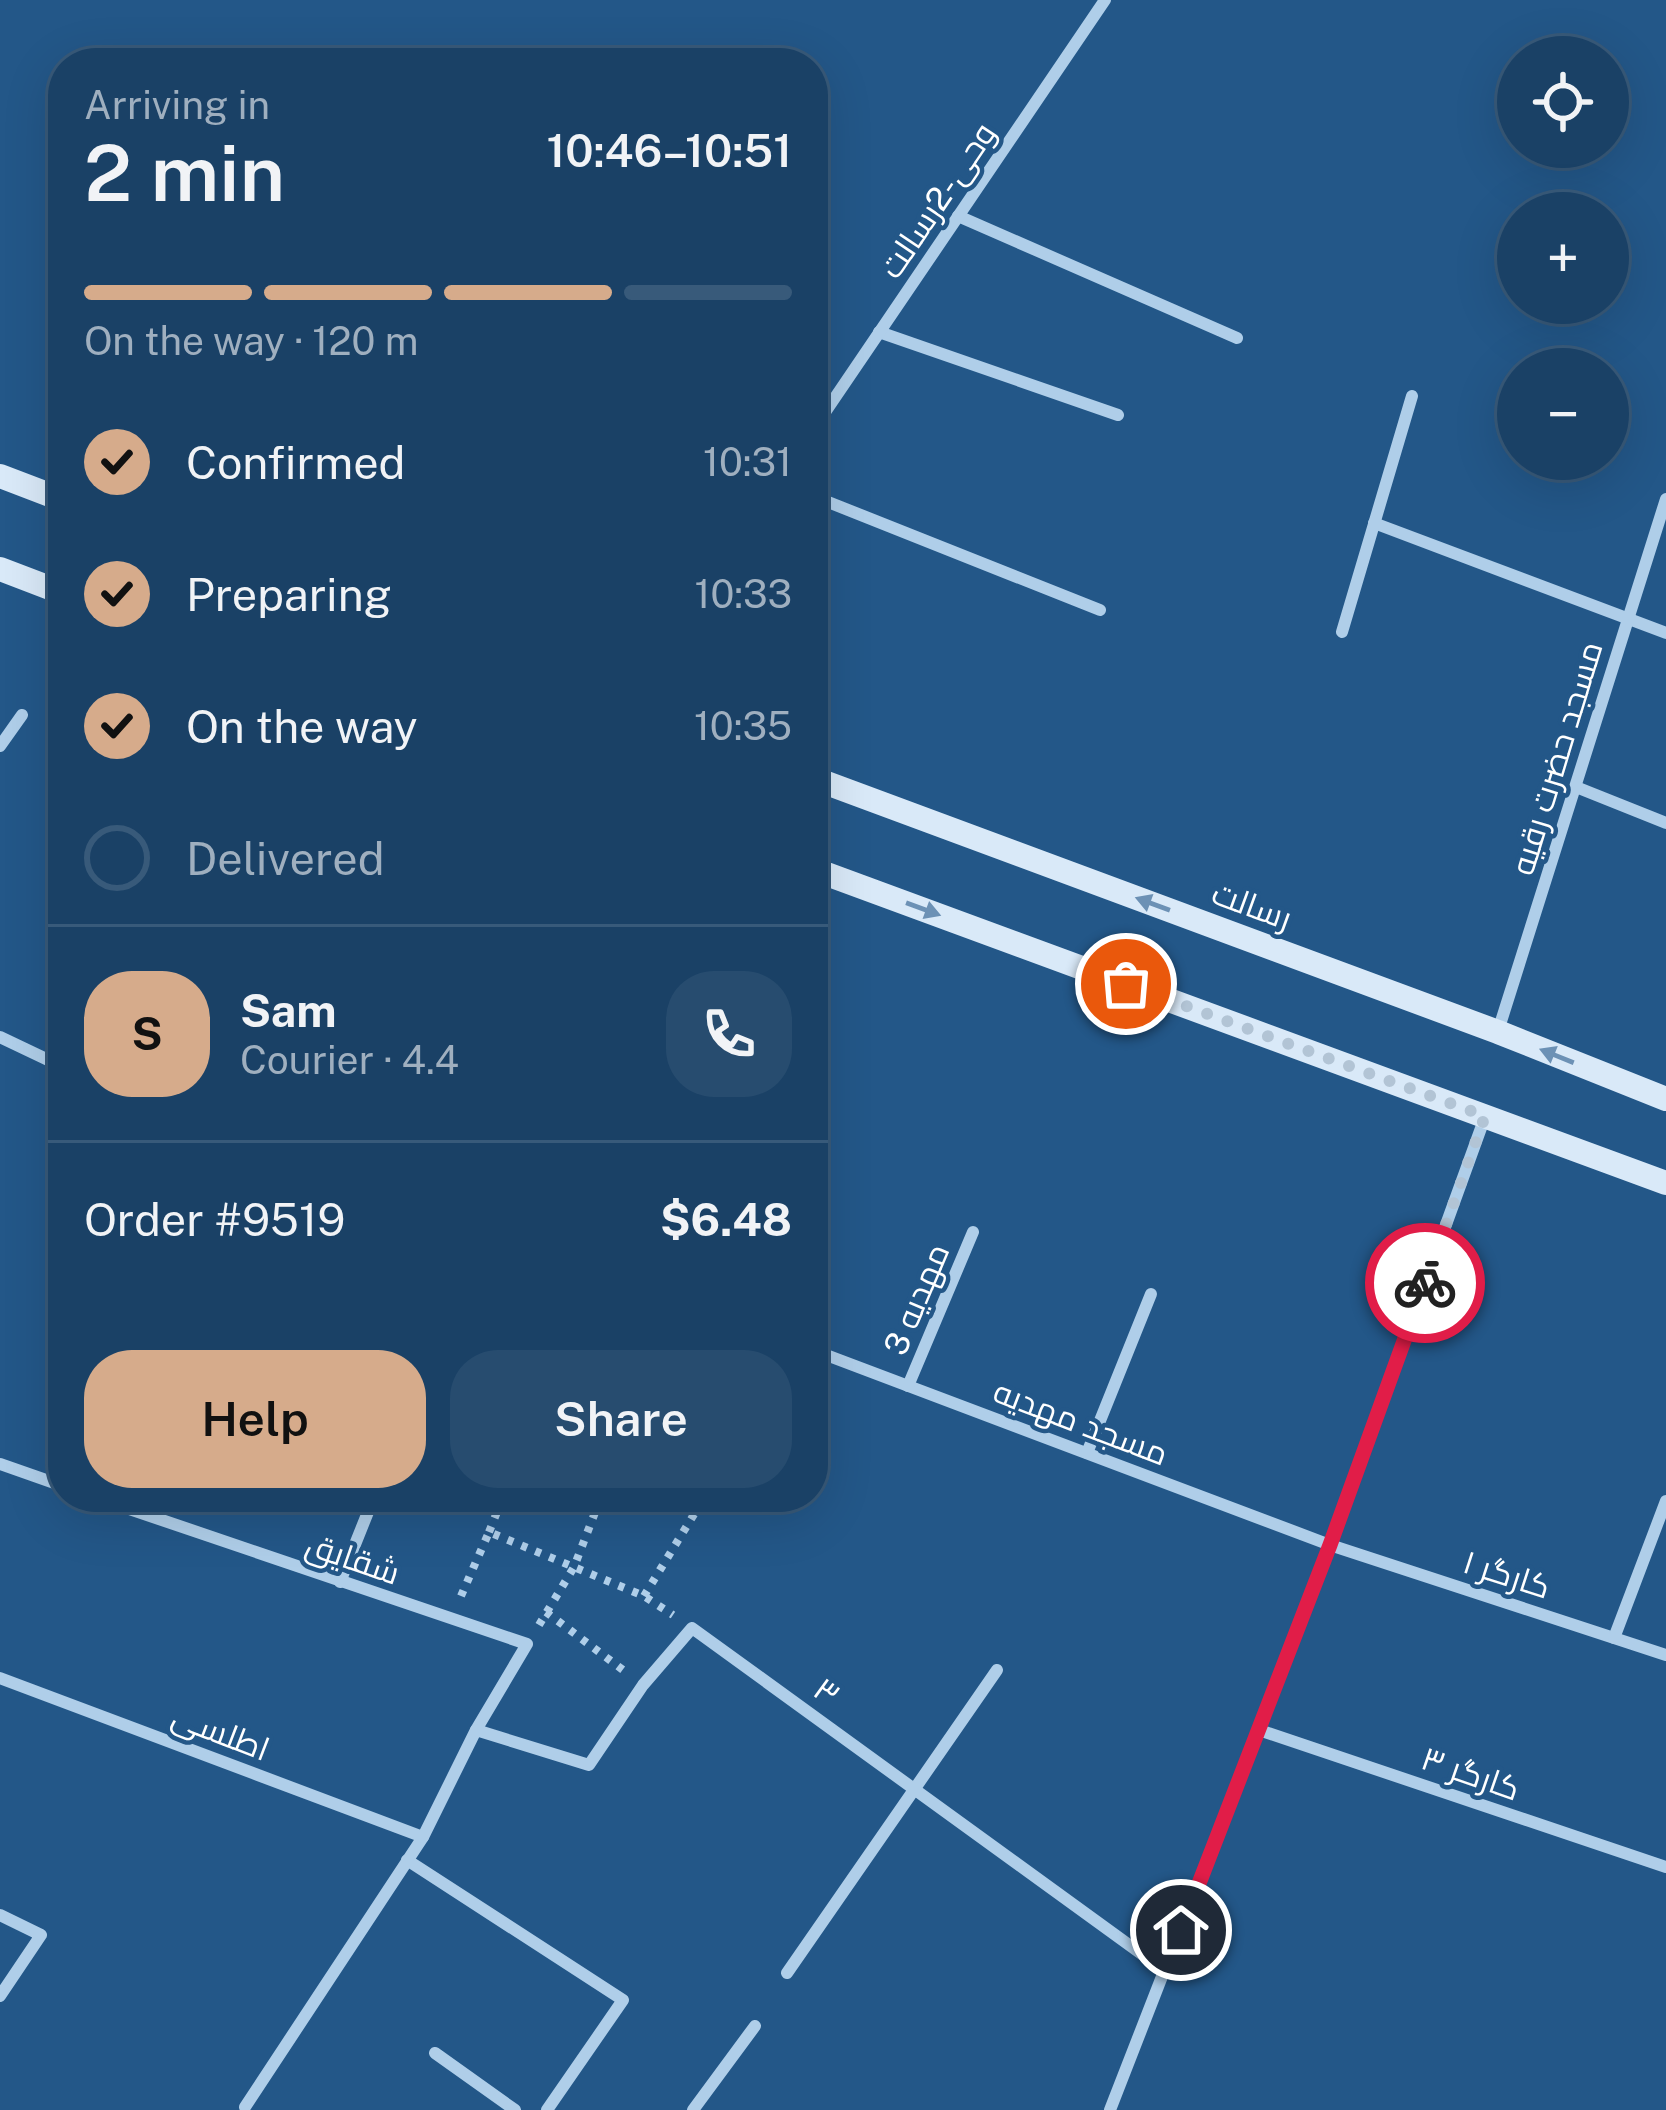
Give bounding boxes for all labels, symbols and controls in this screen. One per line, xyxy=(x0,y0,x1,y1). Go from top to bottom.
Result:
map controls xyxy=(1497,36,1629,480)
button: locate xyxy=(1497,36,1629,168)
text: Arriving in xyxy=(84,82,270,128)
street label: وحی-2رسالت xyxy=(871,115,1005,286)
text: 10:46–10:51 xyxy=(546,124,792,177)
text: 2 min xyxy=(84,127,285,219)
button: + xyxy=(1497,192,1629,324)
text: On the way · 120 m xyxy=(84,318,419,364)
button: − xyxy=(1497,348,1629,480)
icon: check xyxy=(84,429,150,495)
text: Confirmed xyxy=(186,436,405,489)
text: 10:31 xyxy=(703,439,792,485)
icon: check xyxy=(84,561,150,627)
text: Preparing xyxy=(186,568,392,621)
text: 10:33 xyxy=(695,571,792,617)
street label: مسجد حضرت رقیه xyxy=(1502,637,1610,880)
icon: check xyxy=(84,693,150,759)
text: On the way xyxy=(186,700,418,753)
text: 10:35 xyxy=(694,703,792,749)
text: Delivered xyxy=(186,832,385,885)
street label: رسالت xyxy=(1207,873,1297,937)
one-way arrow xyxy=(1134,894,1170,912)
one-way arrow xyxy=(905,901,941,919)
pin xyxy=(1075,933,1177,1035)
icon: bag xyxy=(1093,951,1159,1017)
button: phone xyxy=(666,971,792,1097)
text: Sam xyxy=(240,984,337,1037)
text: S xyxy=(131,1007,163,1060)
text: Courier · 4.4 xyxy=(240,1037,459,1083)
one-way arrow xyxy=(1539,1045,1575,1064)
text: Order #9519 xyxy=(84,1193,345,1246)
text: $6.48 xyxy=(660,1193,792,1246)
courier xyxy=(1365,1223,1485,1343)
street label: مهدیه 3 xyxy=(876,1238,957,1361)
icon: bike xyxy=(1392,1250,1458,1316)
button: Help xyxy=(84,1350,426,1488)
button: Share xyxy=(450,1350,792,1488)
street label: مسجد مهدیه xyxy=(988,1371,1174,1474)
street label: شقایق xyxy=(301,1524,405,1594)
street label: کارگر ۱ xyxy=(1458,1542,1555,1607)
street label: ۳ xyxy=(807,1669,847,1713)
street label: اطلسی xyxy=(166,1696,275,1770)
street label: کارگر ۳ xyxy=(1416,1739,1525,1808)
pin xyxy=(1130,1879,1232,1981)
icon: home xyxy=(1148,1897,1214,1963)

